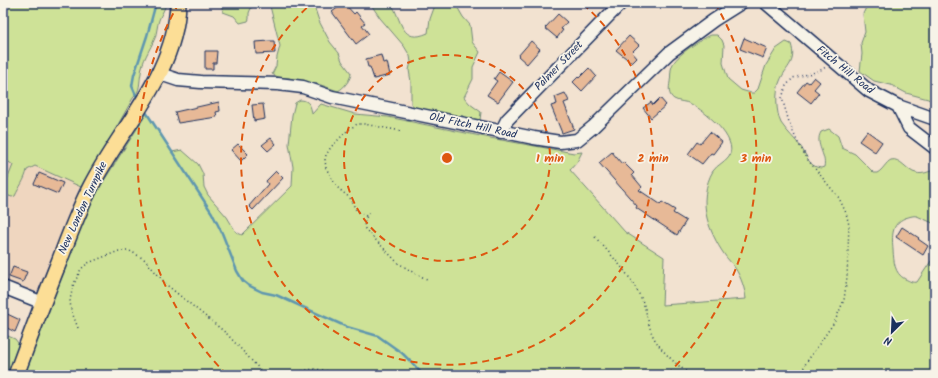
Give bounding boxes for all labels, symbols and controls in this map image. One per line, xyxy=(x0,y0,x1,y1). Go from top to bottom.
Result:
street label: Palmer Street xyxy=(530,36,588,95)
street label: Fitch Hill Road xyxy=(812,41,878,99)
street label: Old Fitch Hill Road xyxy=(428,108,519,144)
text: 1 min xyxy=(536,149,564,168)
text: 2 min xyxy=(637,149,669,168)
text: 3 min xyxy=(740,149,772,168)
centre of rings xyxy=(440,151,454,165)
street label: New London Turnpike xyxy=(54,159,112,257)
north arrow xyxy=(872,312,912,352)
text: N xyxy=(881,331,895,350)

